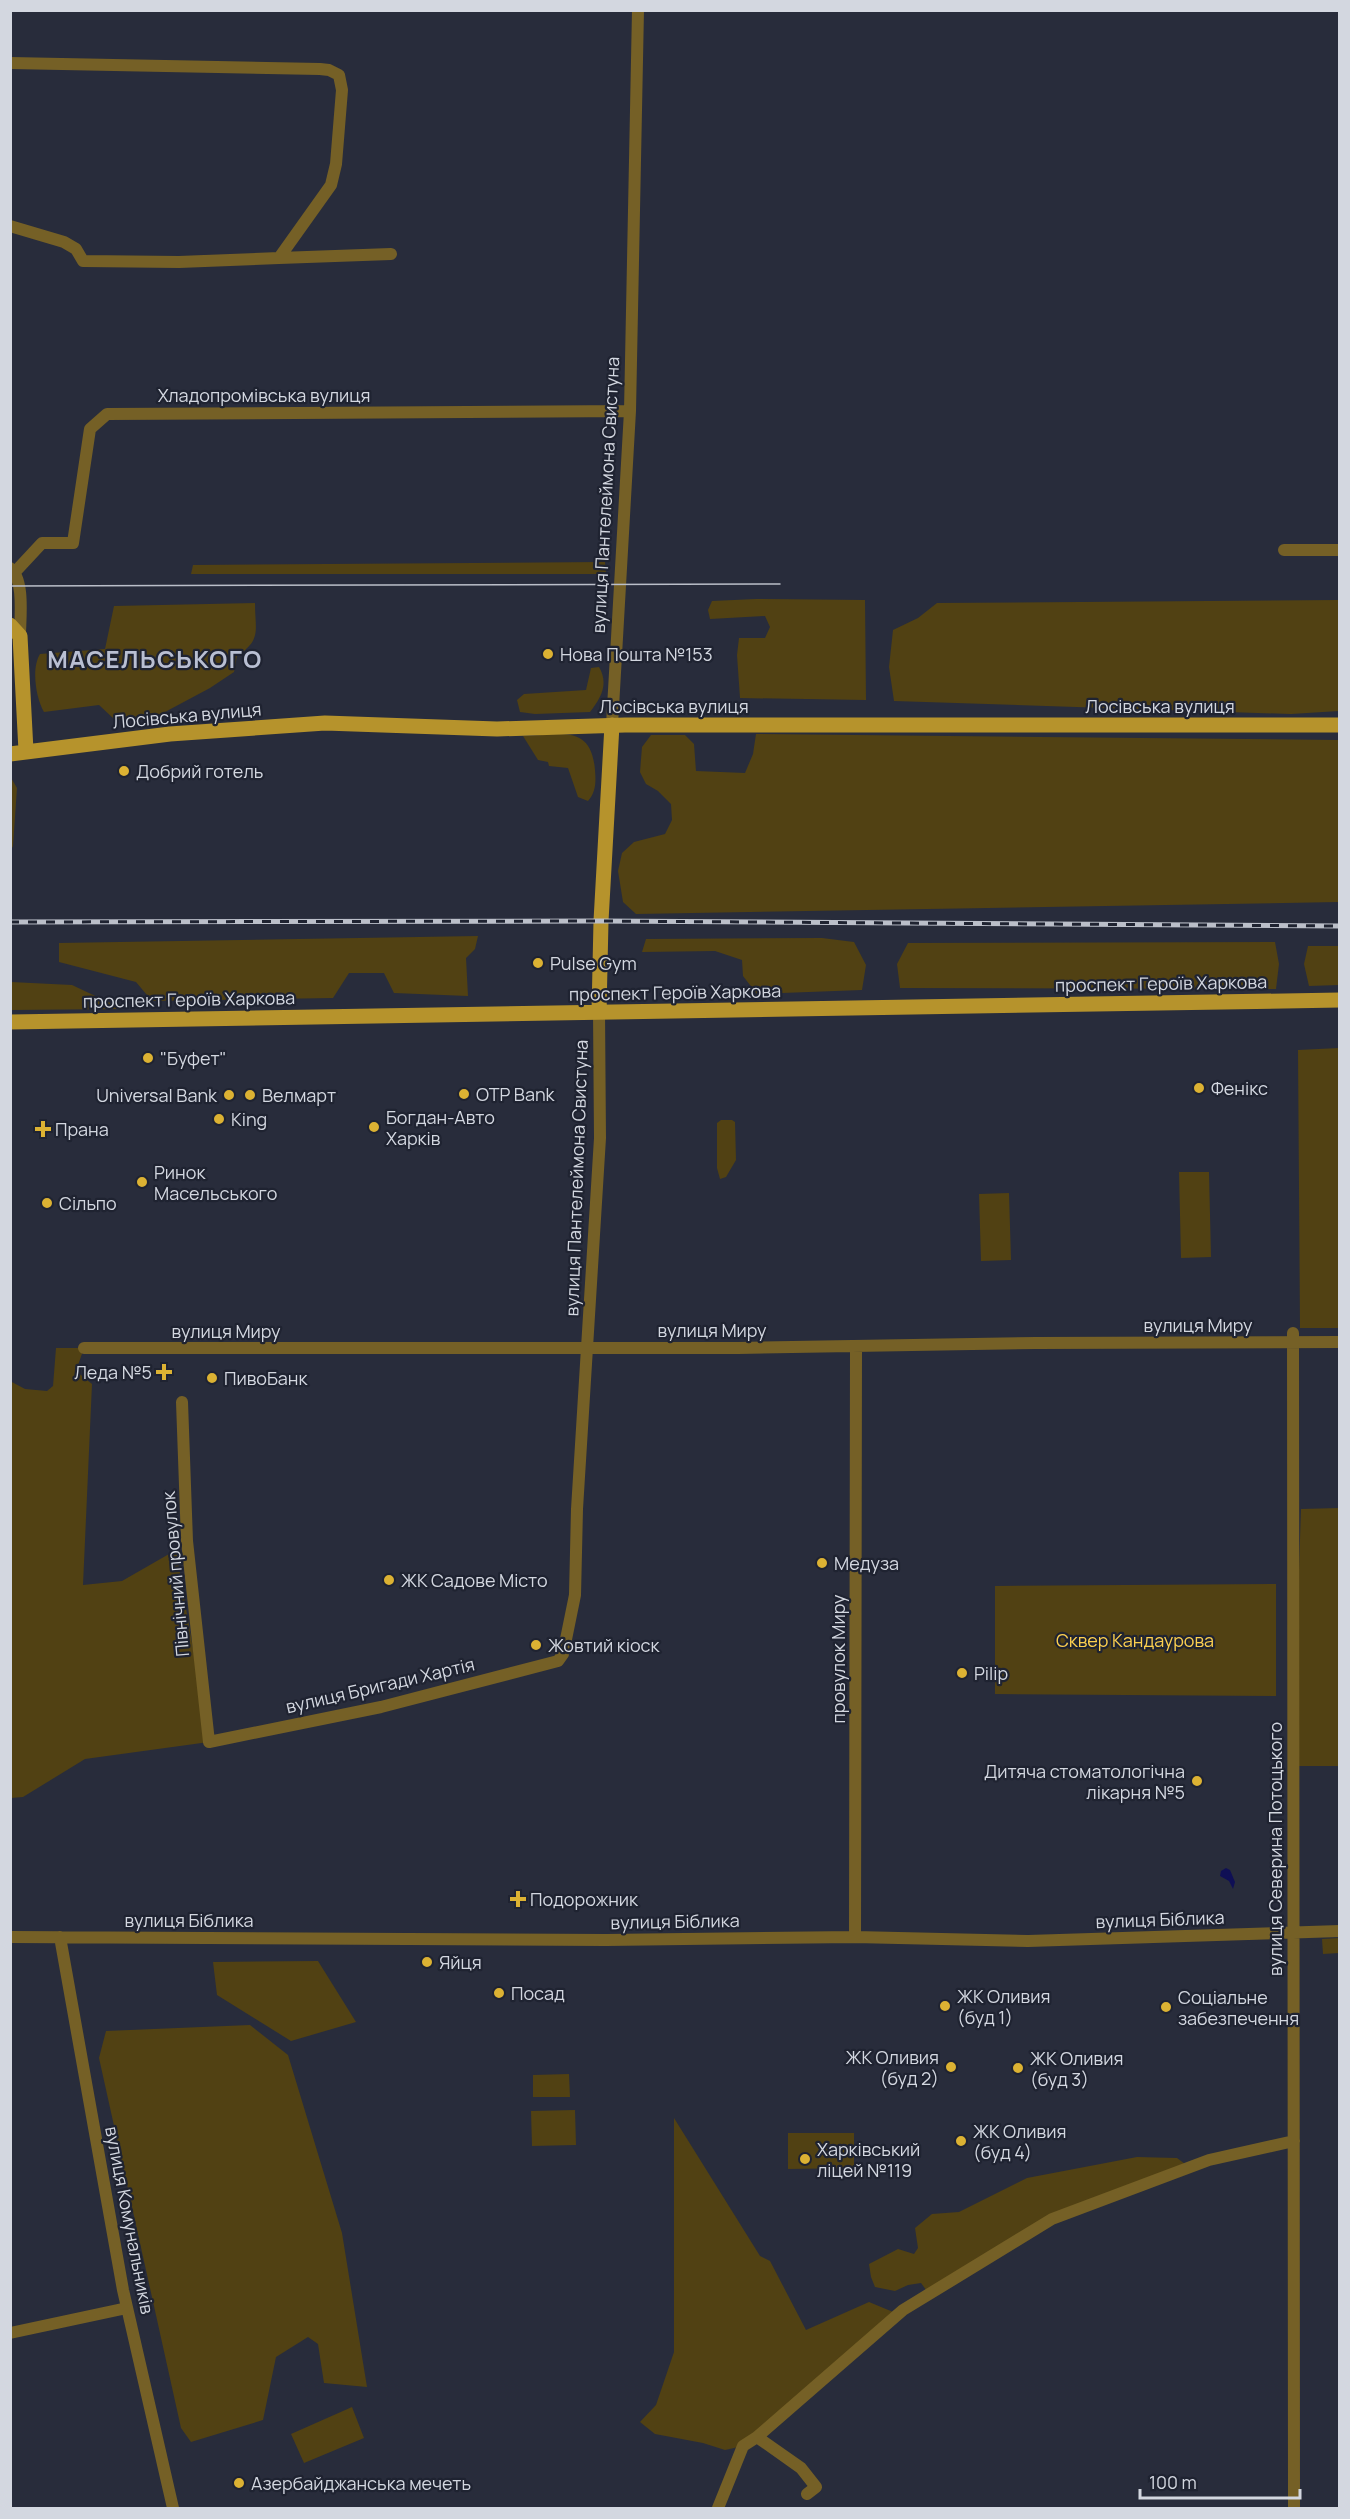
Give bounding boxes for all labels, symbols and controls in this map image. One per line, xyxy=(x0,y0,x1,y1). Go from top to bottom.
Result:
street label: вулиця Пантелеймона Свистуна xyxy=(586,356,624,634)
street label: Хладопромівська вулиця xyxy=(158,383,370,407)
district label: МАСЕЛЬСЬКОГО xyxy=(47,642,263,675)
place label: Нова Пошта №153 xyxy=(560,642,713,666)
marker: Нова Пошта №153 xyxy=(541,647,555,661)
street label: Лосівська вулиця xyxy=(599,694,749,718)
street label: Лосівська вулиця xyxy=(1085,694,1235,718)
street label: Лосівська вулиця xyxy=(112,697,262,733)
place label: Добрий готель xyxy=(136,759,263,783)
marker: Добрий готель xyxy=(117,764,131,778)
place label: Pulse Gym xyxy=(550,951,637,975)
marker: Pulse Gym xyxy=(531,956,545,970)
street label: проспект Героїв Харкова xyxy=(1055,969,1267,997)
street label: проспект Героїв Харкова xyxy=(569,978,781,1006)
street label: проспект Героїв Харкова xyxy=(83,985,295,1013)
street label: вулиця Пантелеймона Свистуна xyxy=(559,1039,593,1317)
place label: "Буфет" xyxy=(160,1046,227,1070)
marker: "Буфет" xyxy=(141,1051,155,1065)
place label: Фенікс xyxy=(1211,1076,1268,1100)
marker: Фенікс xyxy=(1192,1081,1206,1095)
place label: OTP Bank xyxy=(476,1082,556,1106)
place label: Universal Bank xyxy=(96,1083,218,1107)
place label: Велмарт xyxy=(262,1083,336,1107)
marker: OTP Bank xyxy=(457,1087,471,1101)
marker: Universal Bank xyxy=(222,1088,236,1102)
marker: Велмарт xyxy=(243,1088,257,1102)
place label: Богдан-Авто Харків xyxy=(386,1105,495,1150)
place label: King xyxy=(231,1107,267,1131)
marker: King xyxy=(212,1112,226,1126)
place label: Прана xyxy=(55,1117,109,1141)
marker: Богдан-Авто Харків xyxy=(367,1120,381,1134)
marker: Прана xyxy=(36,1122,50,1136)
place label: Ринок Масельського xyxy=(154,1160,277,1205)
marker: Ринок Масельського xyxy=(135,1175,149,1189)
place label: Сільпо xyxy=(59,1191,117,1215)
marker: Сільпо xyxy=(40,1196,54,1210)
street label: вулиця Миру xyxy=(1143,1313,1253,1337)
street label: вулиця Миру xyxy=(657,1318,767,1342)
street label: вулиця Миру xyxy=(171,1319,281,1343)
place label: Леда №5 xyxy=(74,1360,152,1384)
marker: Леда №5 xyxy=(157,1365,171,1379)
place label: ПивоБанк xyxy=(224,1366,308,1390)
marker: ПивоБанк xyxy=(205,1371,219,1385)
street label: Північний провулок xyxy=(156,1489,194,1658)
place label: Медуза xyxy=(834,1551,899,1575)
marker: Медуза xyxy=(815,1556,829,1570)
place label: ЖК Садове Місто xyxy=(401,1568,548,1592)
marker: ЖК Садове Місто xyxy=(382,1573,396,1587)
street label: провулок Миру xyxy=(826,1594,850,1724)
park label: Сквер Кандаурова xyxy=(1056,1628,1214,1652)
place label: Жовтий кіоск xyxy=(548,1633,661,1657)
marker: Жовтий кіоск xyxy=(529,1638,543,1652)
street label: вулиця Бригади Хартія xyxy=(283,1652,477,1718)
place label: Pilip xyxy=(974,1661,1008,1685)
marker: Pilip xyxy=(955,1666,969,1680)
street label: вулиця Северина Потоцького xyxy=(1263,1722,1287,1976)
place label: Дитяча стоматологiчна лiкарня №5 xyxy=(984,1759,1185,1804)
marker: Дитяча стоматологiчна лiкарня №5 xyxy=(1190,1774,1204,1788)
place label: Подорожник xyxy=(530,1887,639,1911)
marker: Подорожник xyxy=(511,1892,525,1906)
street label: вулиця Біблика xyxy=(1095,1905,1225,1933)
street label: вулиця Біблика xyxy=(124,1908,254,1932)
street label: вулиця Біблика xyxy=(610,1908,740,1934)
place label: Яйця xyxy=(439,1950,482,1974)
marker: Яйця xyxy=(420,1955,434,1969)
place label: Посад xyxy=(511,1981,565,2005)
place label: ЖК Оливия (буд 1) xyxy=(957,1984,1050,2029)
place label: Соціальне забезпечення xyxy=(1178,1985,1299,2030)
marker: Посад xyxy=(492,1986,506,2000)
marker: ЖК Оливия (буд 1) xyxy=(938,1999,952,2013)
marker: Соціальне забезпечення xyxy=(1159,2000,1173,2014)
place label: ЖК Оливия (буд 2) xyxy=(846,2045,939,2090)
place label: ЖК Оливия (буд 3) xyxy=(1030,2046,1123,2091)
marker: ЖК Оливия (буд 2) xyxy=(944,2060,958,2074)
marker: ЖК Оливия (буд 3) xyxy=(1011,2061,1025,2075)
place label: ЖК Оливия (буд 4) xyxy=(973,2119,1066,2164)
street label: вулиця Комунальників xyxy=(100,2124,160,2316)
marker: ЖК Оливия (буд 4) xyxy=(954,2134,968,2148)
place label: Харківський ліцей №119 xyxy=(817,2137,920,2182)
marker: Харківський ліцей №119 xyxy=(798,2152,812,2166)
scale bar xyxy=(1140,2462,1300,2500)
text: 100 m xyxy=(1149,2470,1197,2494)
place label: Азербайджанська мечеть xyxy=(251,2471,471,2495)
marker: Азербайджанська мечеть xyxy=(232,2476,246,2490)

